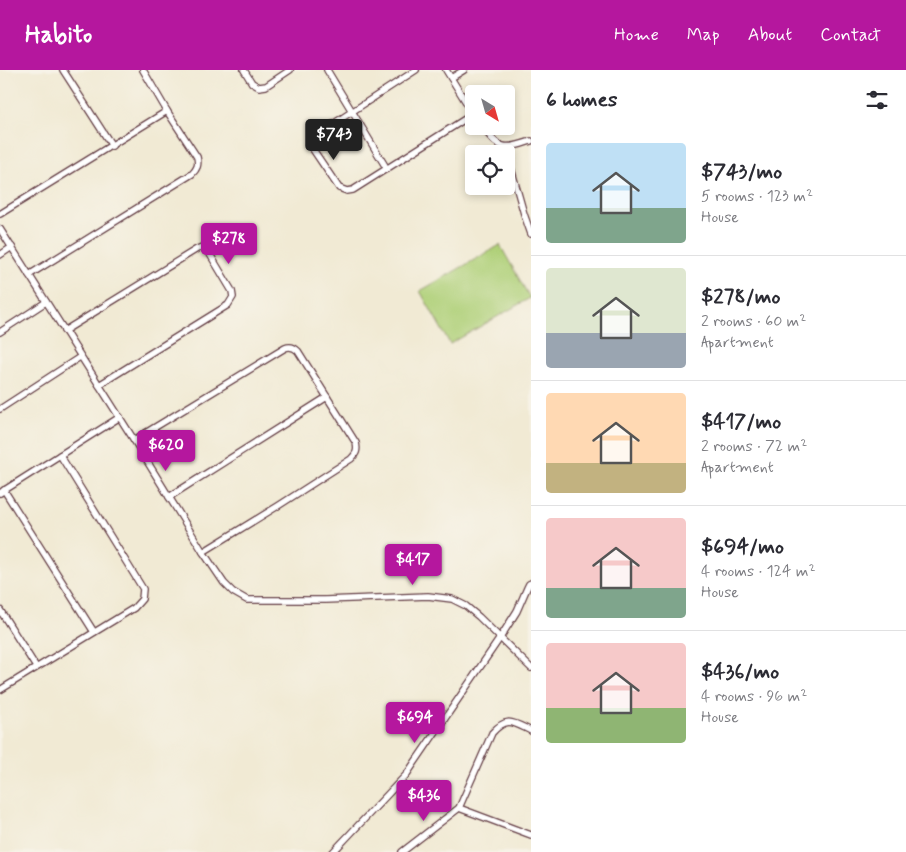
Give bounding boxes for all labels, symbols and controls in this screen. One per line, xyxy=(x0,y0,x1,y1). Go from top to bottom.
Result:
text: Habito xyxy=(25,20,92,51)
text: Home xyxy=(614,23,659,47)
text: Map xyxy=(687,23,720,47)
text: About xyxy=(748,23,792,47)
text: Contact xyxy=(820,23,881,47)
north arrow xyxy=(465,85,515,135)
map controls xyxy=(465,85,515,195)
text: 6 homes xyxy=(546,86,617,114)
icon: filters xyxy=(863,86,891,114)
pin: $743 xyxy=(304,118,364,161)
text: $743 xyxy=(316,124,352,145)
button: locate xyxy=(465,145,515,195)
text: $743/mo xyxy=(701,158,782,186)
icon: home xyxy=(586,163,646,223)
text: 5 rooms · 123 m² xyxy=(701,186,813,207)
text: House xyxy=(701,207,739,228)
pin: $278 xyxy=(199,222,259,265)
text: $278 xyxy=(212,228,246,249)
text: $278/mo xyxy=(701,283,780,311)
icon: home xyxy=(586,288,646,348)
text: 2 rooms · 60 m² xyxy=(701,311,806,332)
text: Apartment xyxy=(701,332,774,353)
text: $417/mo xyxy=(701,408,781,436)
icon: home xyxy=(586,413,646,473)
pin: $620 xyxy=(136,430,196,472)
text: $620 xyxy=(148,435,184,456)
text: 2 rooms · 72 m² xyxy=(701,436,807,457)
text: Apartment xyxy=(701,457,774,478)
text: $694/mo xyxy=(701,533,784,561)
icon: home xyxy=(586,538,646,598)
pin: $417 xyxy=(383,544,443,586)
text: $417 xyxy=(396,549,430,570)
text: 4 rooms · 124 m² xyxy=(701,561,816,582)
text: House xyxy=(701,582,739,603)
text: $436/mo xyxy=(701,658,779,686)
icon: home xyxy=(586,663,646,723)
text: 4 rooms · 96 m² xyxy=(701,686,807,707)
pin: $694 xyxy=(385,702,445,744)
text: $694 xyxy=(397,707,433,728)
text: House xyxy=(701,707,739,728)
pin: $436 xyxy=(394,780,454,822)
text: $436 xyxy=(407,785,441,806)

